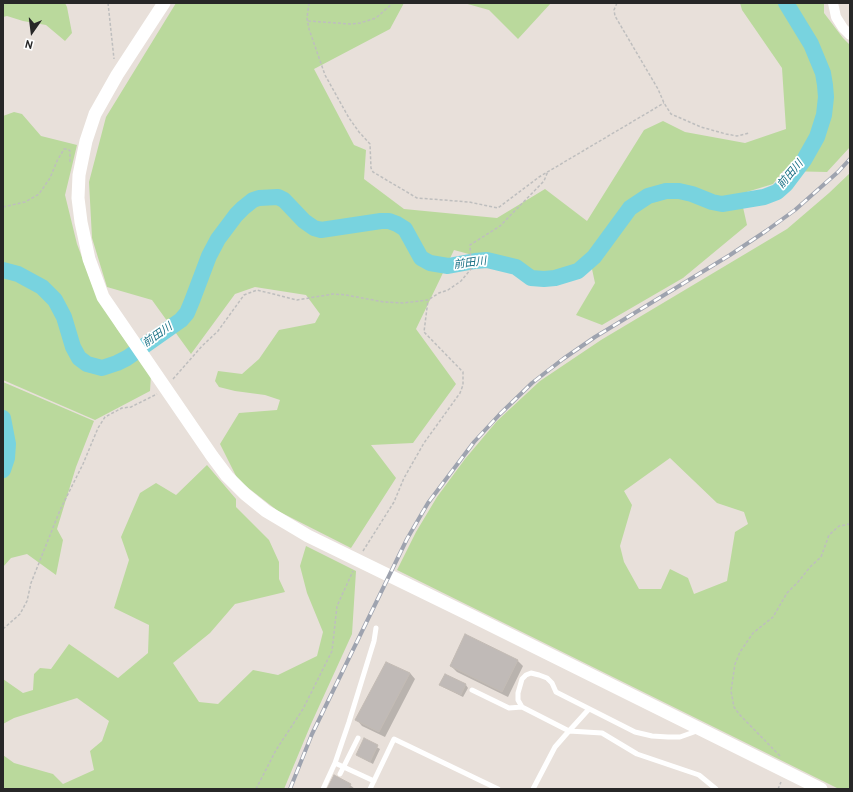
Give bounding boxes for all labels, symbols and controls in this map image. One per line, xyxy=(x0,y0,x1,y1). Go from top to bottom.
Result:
north arrow xyxy=(12,12,52,52)
text: N xyxy=(24,36,35,51)
water label: 前田川 xyxy=(775,158,807,192)
water label: 前田川 xyxy=(453,255,487,273)
water label: 前田川 xyxy=(141,321,175,351)

